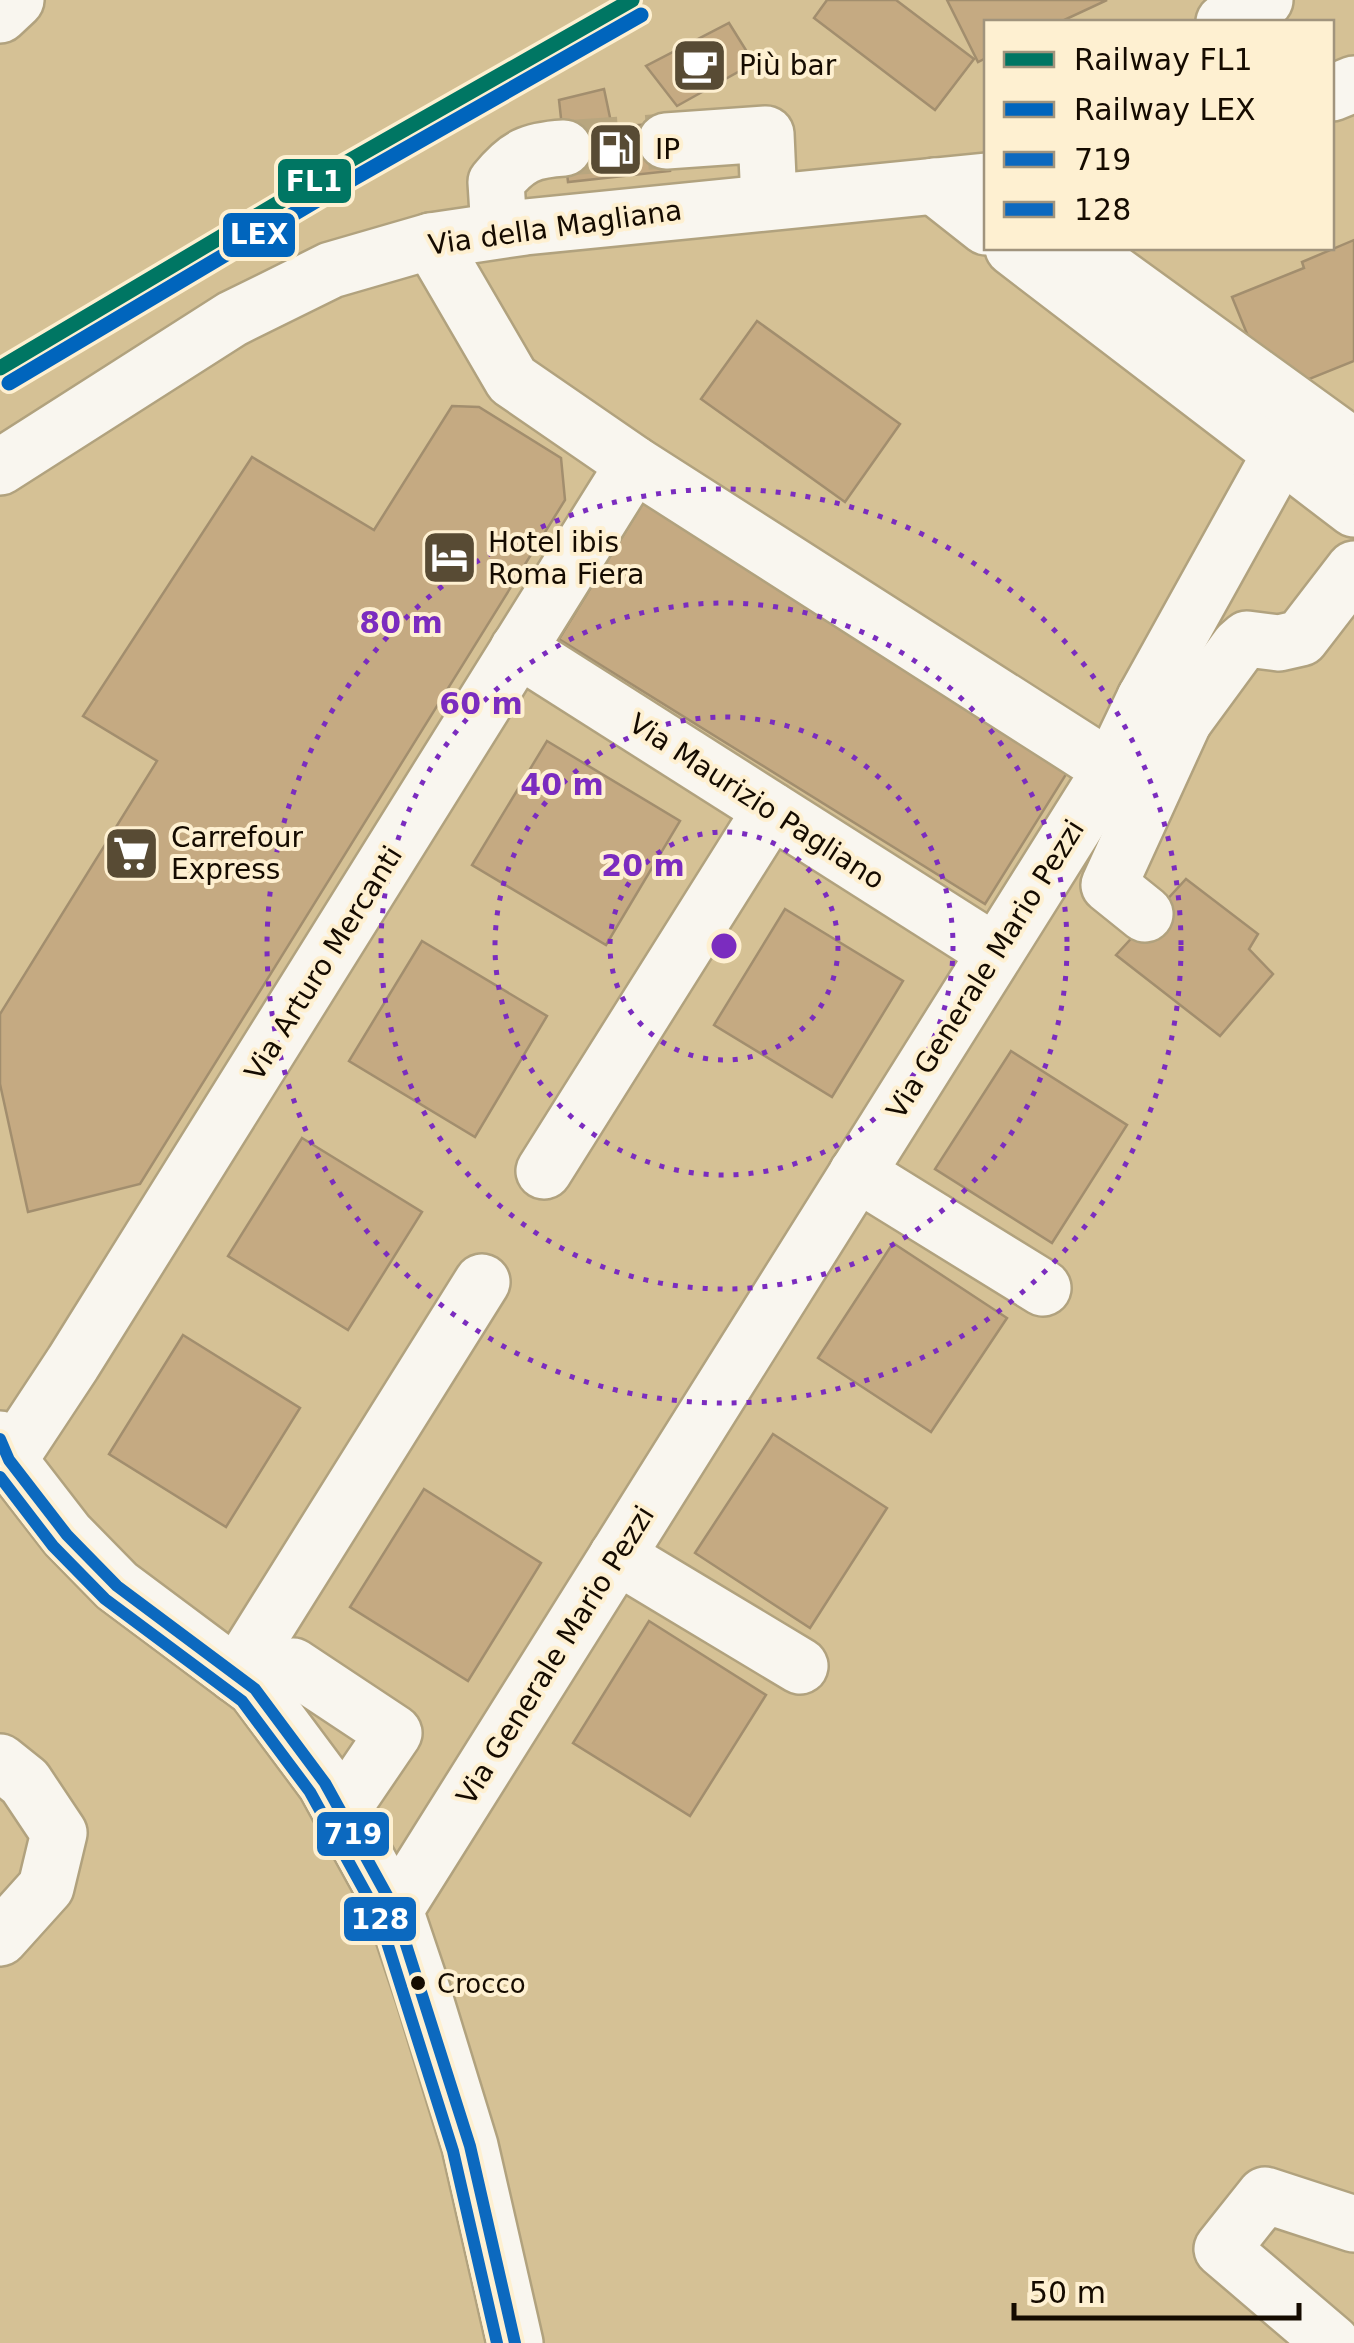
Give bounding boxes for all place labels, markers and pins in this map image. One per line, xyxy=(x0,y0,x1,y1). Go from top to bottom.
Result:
cafe icon: Più bar xyxy=(670,35,730,95)
place label: Più bar xyxy=(739,49,837,82)
fuel station icon: IP xyxy=(586,119,646,179)
place label: IP xyxy=(655,133,680,166)
place label: Hotel ibis Roma Fiera xyxy=(488,526,644,591)
hotel icon: Hotel ibis Roma Fiera xyxy=(419,528,479,588)
place label: Carrefour Express xyxy=(171,821,304,886)
supermarket icon: Carrefour Express xyxy=(102,823,162,883)
centre of rings xyxy=(706,928,742,964)
place label: Crocco xyxy=(437,1969,526,1999)
marker: Crocco xyxy=(408,1973,428,1993)

